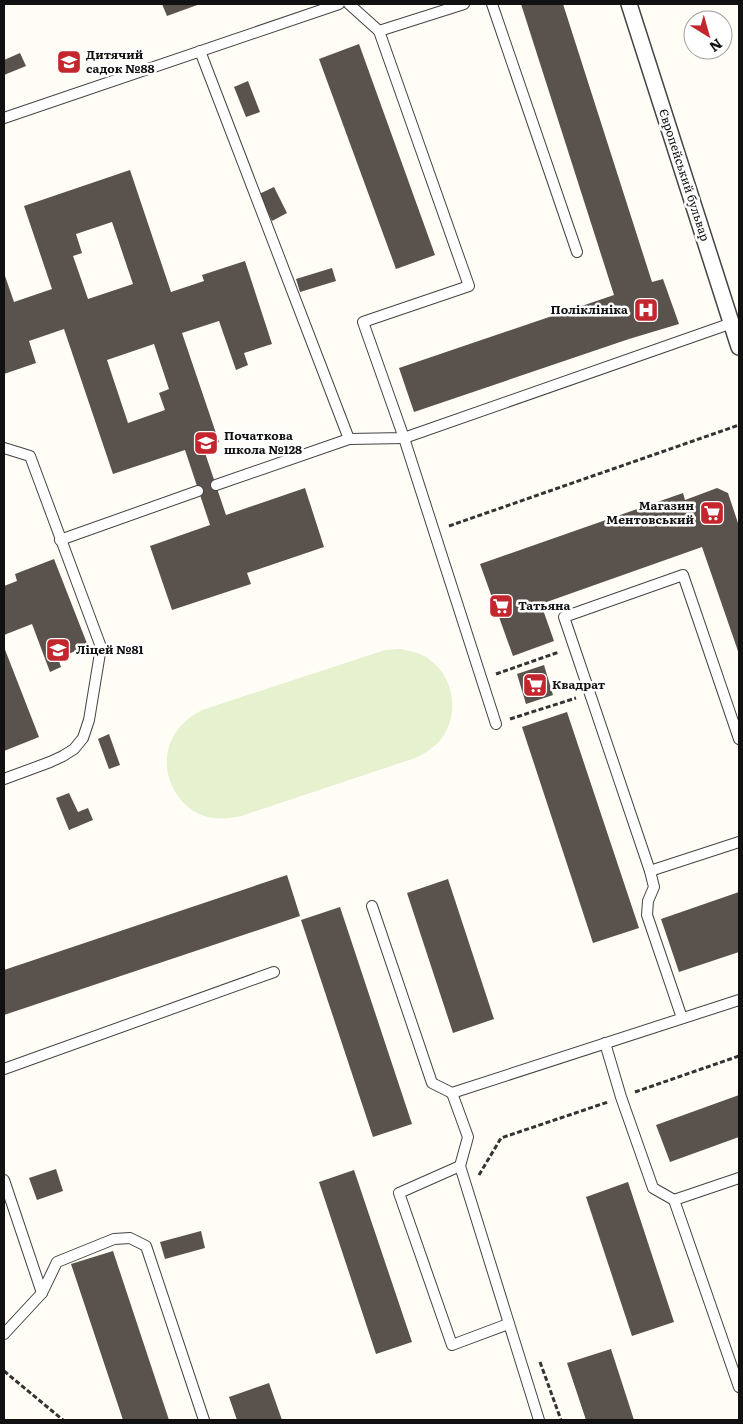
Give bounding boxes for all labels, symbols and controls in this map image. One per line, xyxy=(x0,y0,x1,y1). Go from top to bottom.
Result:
north arrow xyxy=(683,10,733,60)
text: N xyxy=(706,35,727,58)
place label: Дитячий садок №88 xyxy=(86,45,155,77)
school or university icon: Дитячий садок №88 xyxy=(56,49,82,75)
street label: Європейський бульвар xyxy=(655,106,715,243)
hospital icon: Поліклініка xyxy=(633,297,659,323)
place label: Поліклініка xyxy=(551,300,628,318)
place label: Початкова школа №128 xyxy=(224,426,302,458)
school or university icon: Початкова школа №128 xyxy=(193,430,219,456)
place label: Магазин Ментовський xyxy=(606,496,695,528)
supermarket icon: Магазин Ментовський xyxy=(699,500,725,526)
supermarket icon: Татьяна xyxy=(488,593,514,619)
place label: Татьяна xyxy=(518,596,571,614)
school or university icon: Ліцей №81 xyxy=(45,637,71,663)
place label: Ліцей №81 xyxy=(76,640,144,658)
supermarket icon: Квадрат xyxy=(522,672,548,698)
place label: Квадрат xyxy=(552,675,606,693)

